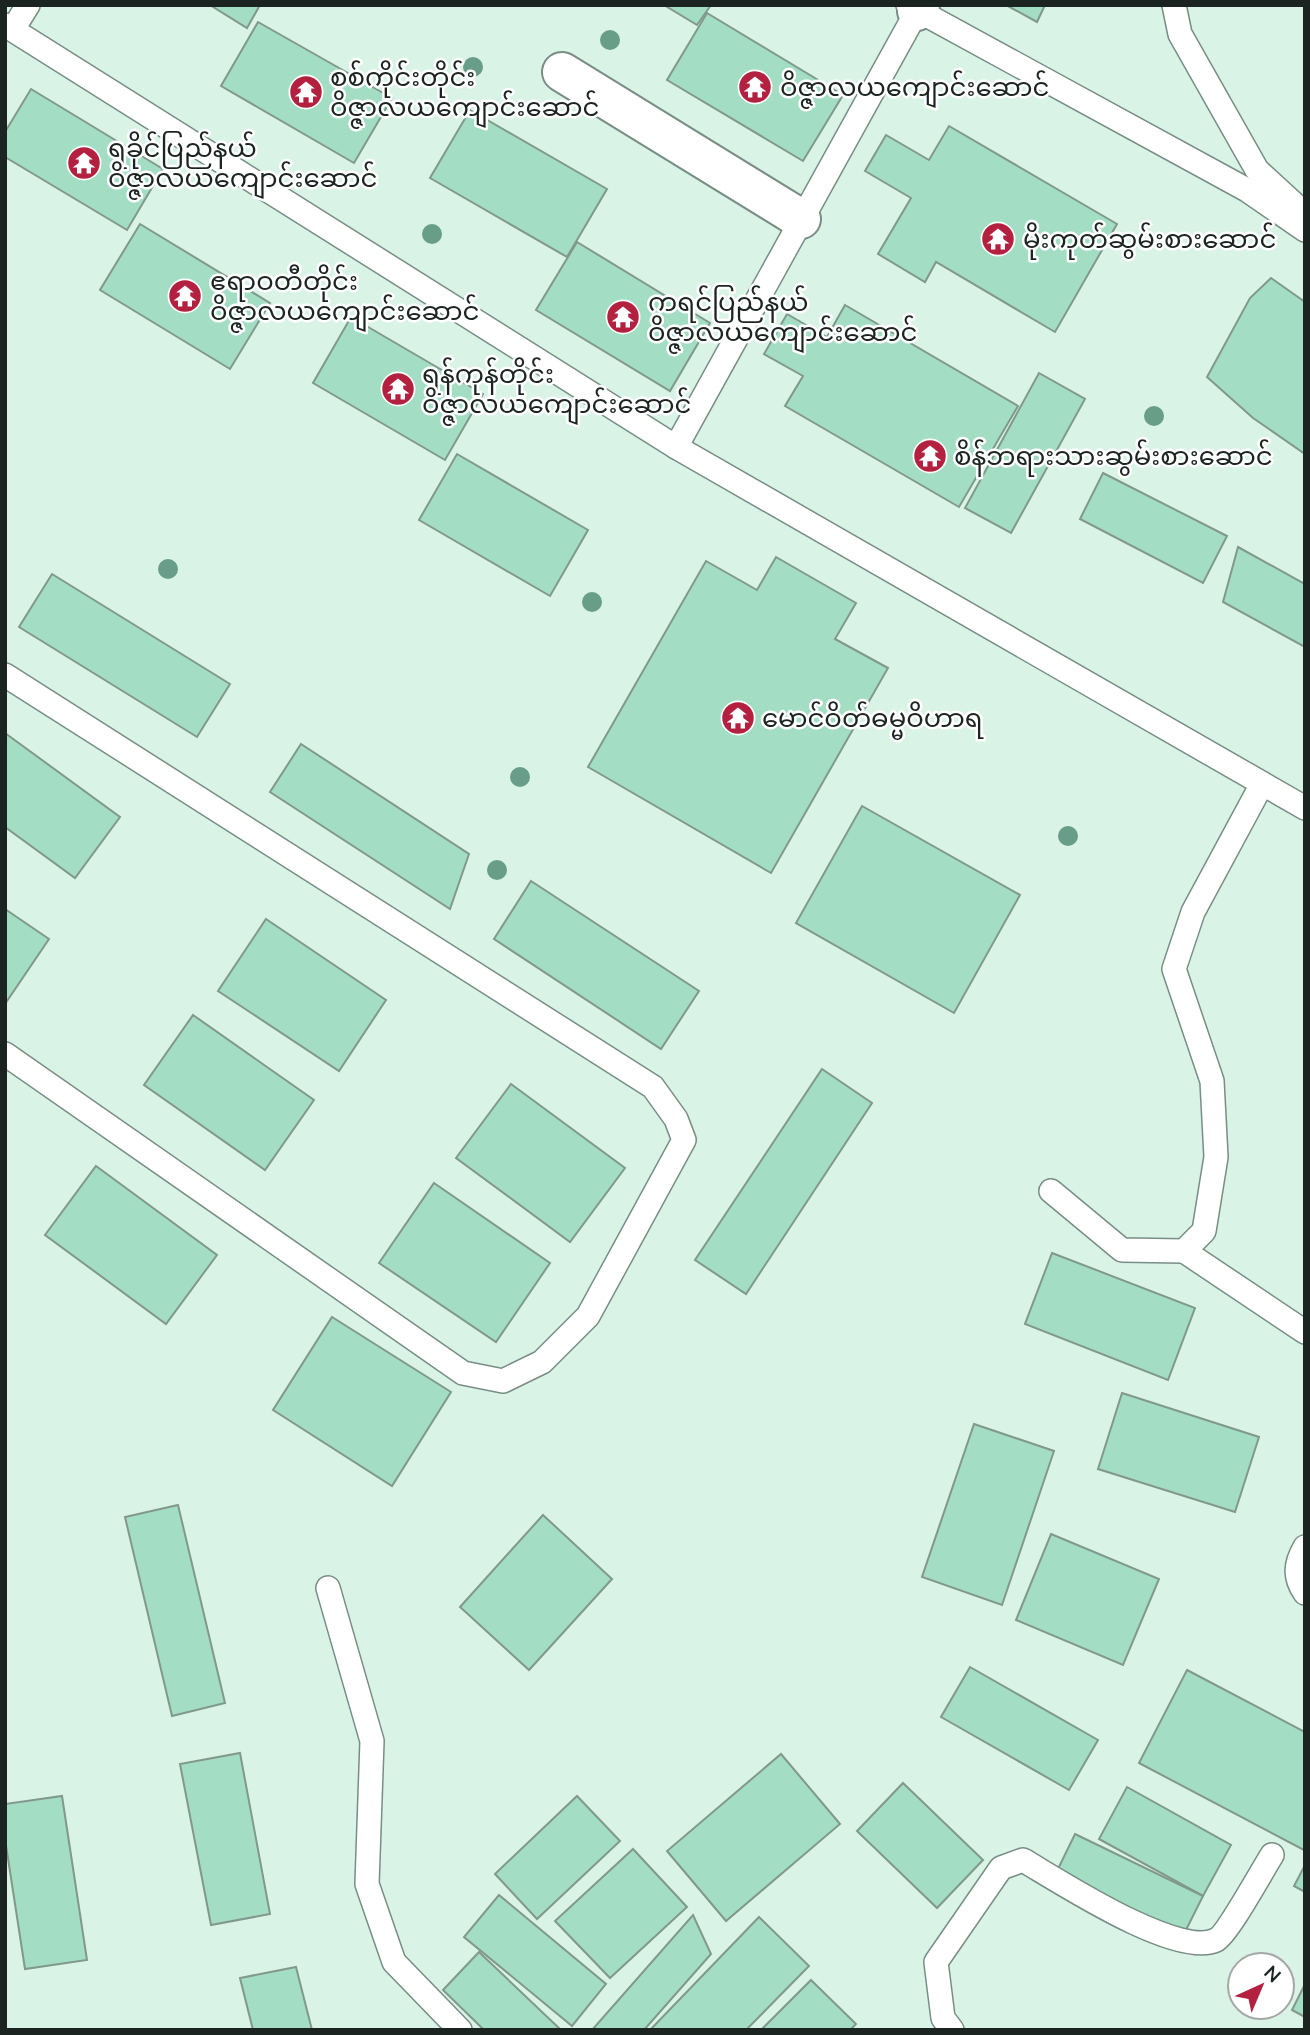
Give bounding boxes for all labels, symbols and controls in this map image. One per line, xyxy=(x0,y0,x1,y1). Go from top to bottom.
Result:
place label: စစ်ကိုင်းတိုင်း ဝိဇ္ဇာလယကျောင်းဆောင် xyxy=(330,60,600,129)
temple icon: ဝိဇ္ဇာလယကျောင်းဆောင် xyxy=(736,68,774,106)
place label: ဝိဇ္ဇာလယကျောင်းဆောင် xyxy=(780,70,1050,109)
temple icon: စစ်ကိုင်းတိုင်း ဝိဇ္ဇာလယကျောင်းဆောင် xyxy=(287,73,325,111)
place label: ရခိုင်ပြည်နယ် ဝိဇ္ဇာလယကျောင်းဆောင် xyxy=(108,131,378,200)
temple icon: ရခိုင်ပြည်နယ် ဝိဇ္ဇာလယကျောင်းဆောင် xyxy=(65,144,103,182)
temple icon: မိုးကုတ်ဆွမ်းစားဆောင် xyxy=(979,220,1017,258)
place label: မိုးကုတ်ဆွမ်းစားဆောင် xyxy=(1023,222,1276,260)
place label: ဧရာဝတီတိုင်း ဝိဇ္ဇာလယကျောင်းဆောင် xyxy=(210,264,480,333)
temple icon: ဧရာဝတီတိုင်း ဝိဇ္ဇာလယကျောင်းဆောင် xyxy=(166,277,204,315)
place label: ကရင်ပြည်နယ် ဝိဇ္ဇာလယကျောင်းဆောင် xyxy=(648,285,918,354)
temple icon: ကရင်ပြည်နယ် ဝိဇ္ဇာလယကျောင်းဆောင် xyxy=(604,298,642,336)
place label: ရန်ကုန်တိုင်း ဝိဇ္ဇာလယကျောင်းဆောင် xyxy=(422,357,692,426)
temple icon: ရန်ကုန်တိုင်း ဝိဇ္ဇာလယကျောင်းဆောင် xyxy=(379,370,417,408)
temple icon: စိန်ဘရားသားဆွမ်းစားဆောင် xyxy=(911,437,949,475)
place label: စိန်ဘရားသားဆွမ်းစားဆောင် xyxy=(954,439,1273,477)
temple icon: မောင်ဝိတ်ဓမ္မဝိဟာရ xyxy=(719,699,757,737)
place label: မောင်ဝိတ်ဓမ္မဝိဟာရ xyxy=(762,701,984,740)
north arrow xyxy=(1226,1951,1296,2021)
text: N xyxy=(1259,1960,1286,1987)

